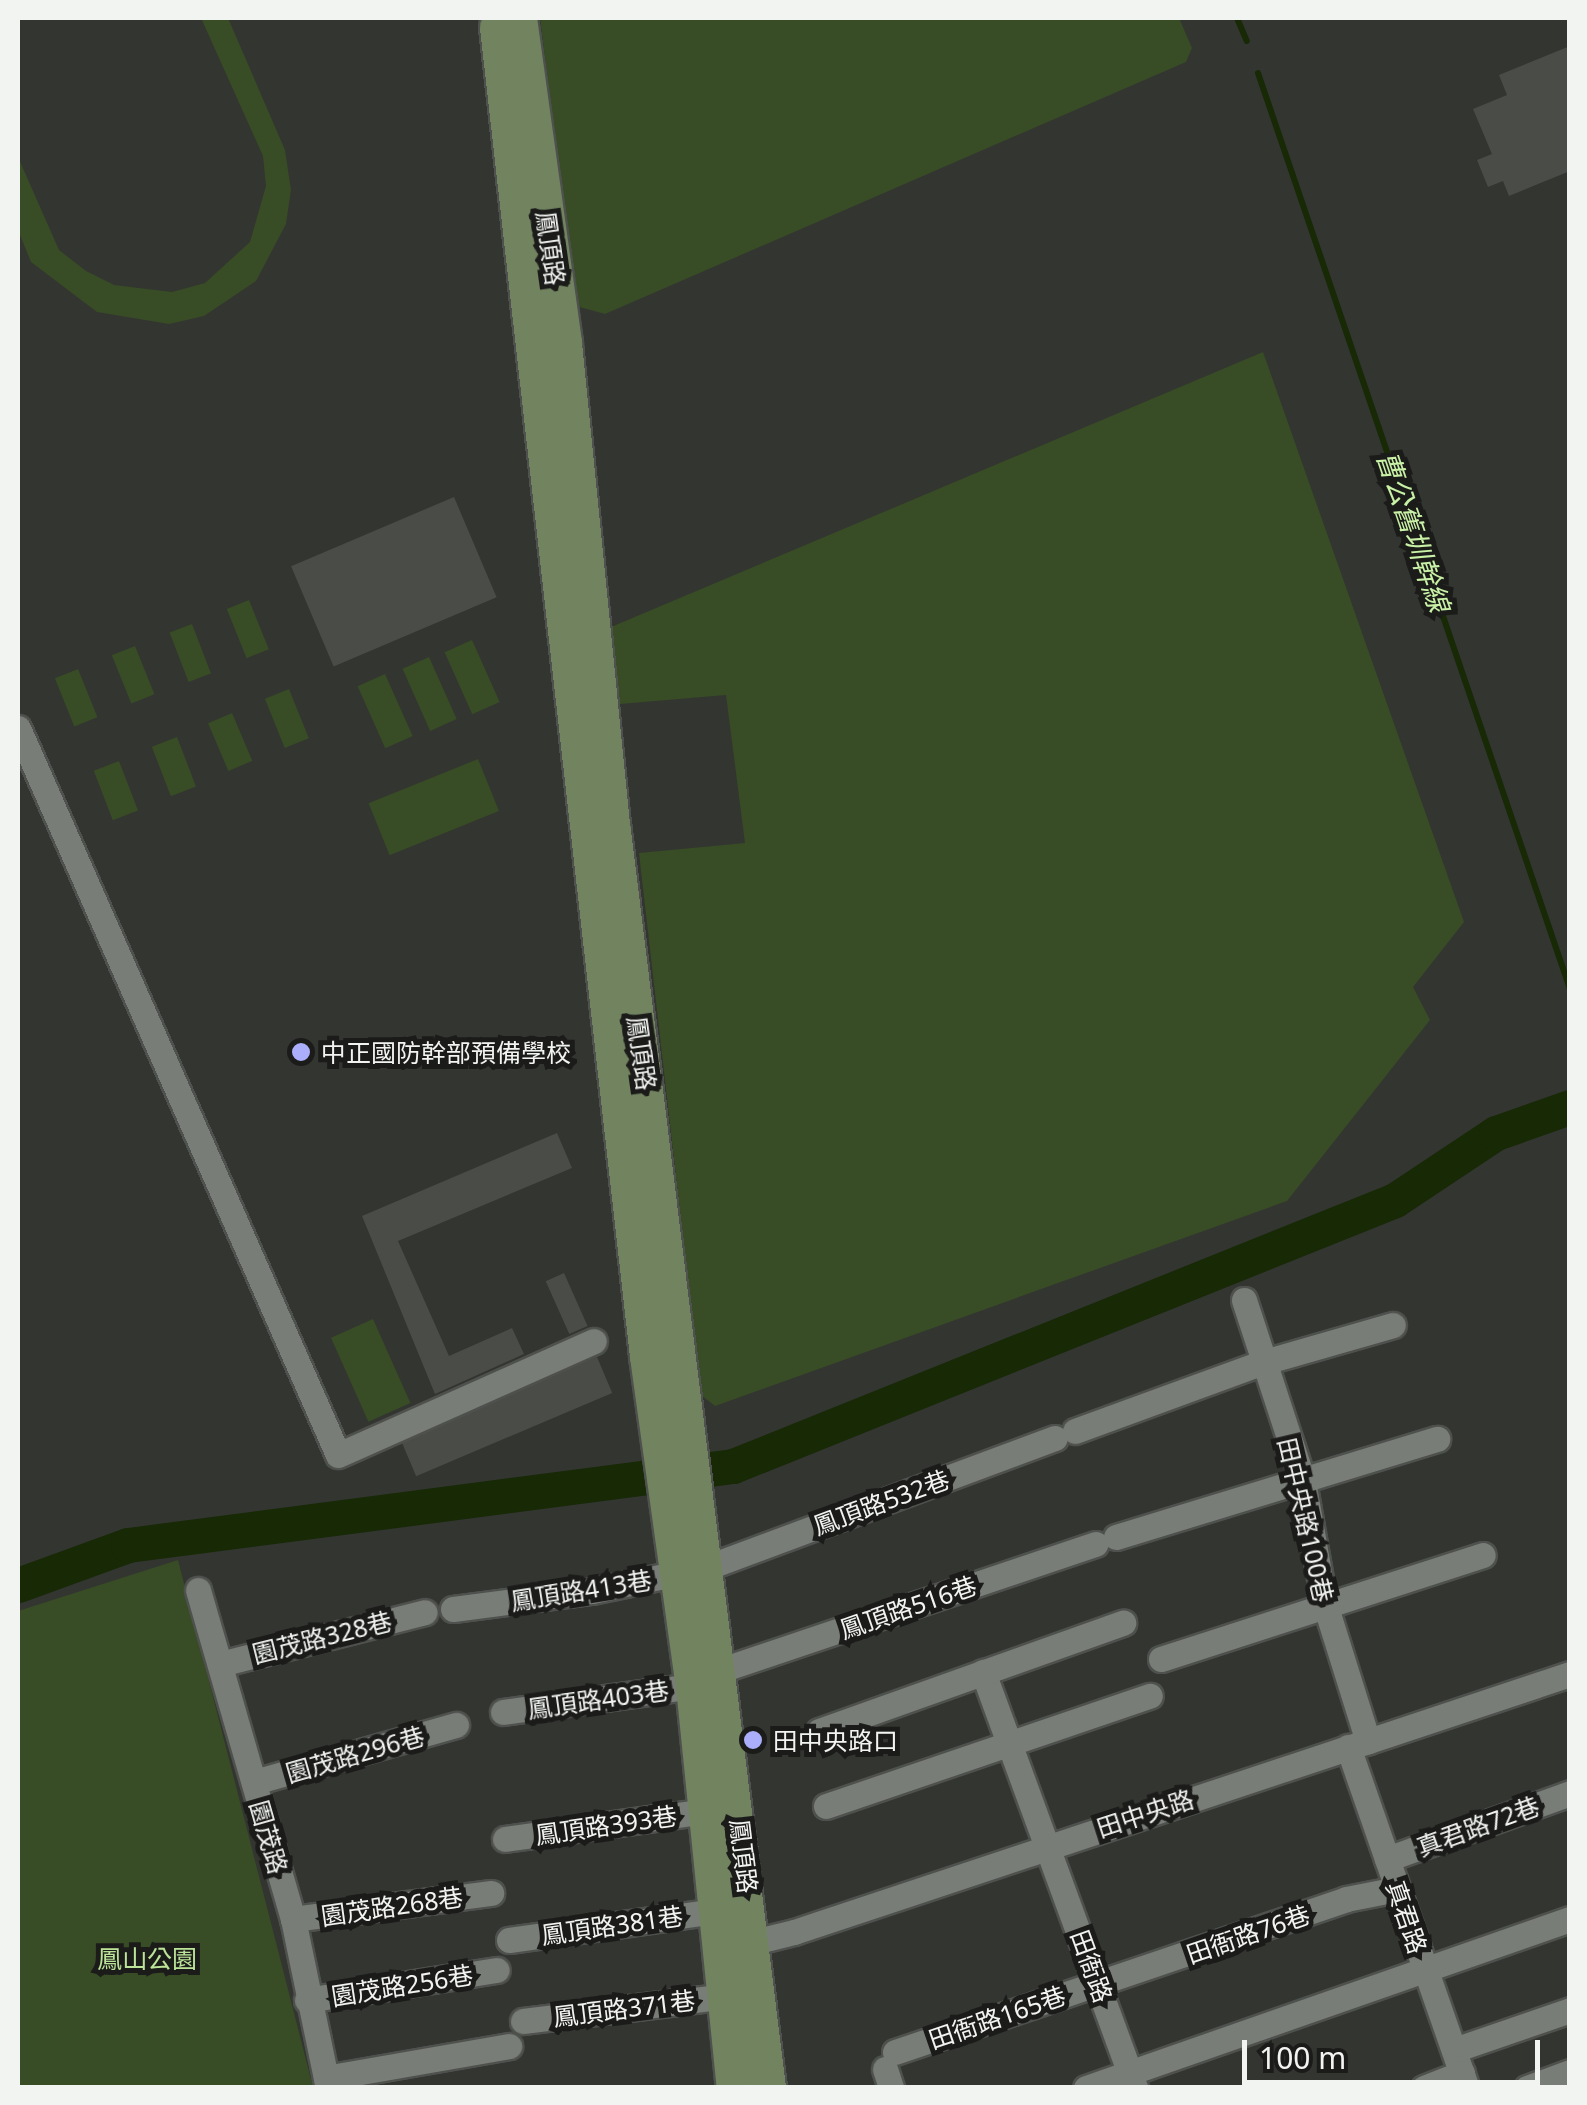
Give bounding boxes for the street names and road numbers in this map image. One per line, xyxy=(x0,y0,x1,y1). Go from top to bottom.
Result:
street label: 鳳頂路 xyxy=(531,209,571,287)
street label: 鳳頂路 xyxy=(622,1014,662,1092)
street label: 田中央路100巷 xyxy=(1272,1435,1340,1605)
street label: 鳳頂路532巷 xyxy=(809,1463,953,1541)
street label: 鳳頂路413巷 xyxy=(508,1564,654,1616)
street label: 鳳頂路516巷 xyxy=(836,1570,980,1644)
street label: 園茂路328巷 xyxy=(249,1605,395,1669)
street label: 鳳頂路403巷 xyxy=(525,1674,671,1724)
street label: 園茂路296巷 xyxy=(282,1720,428,1788)
street label: 田中央路 xyxy=(1093,1783,1197,1843)
street label: 真君路72巷 xyxy=(1412,1790,1544,1862)
street label: 園茂路 xyxy=(244,1797,294,1877)
street label: 鳳頂路393巷 xyxy=(533,1800,679,1850)
street label: 鳳頂路 xyxy=(725,1817,763,1895)
street label: 真君路 xyxy=(1381,1877,1433,1957)
street label: 園茂路268巷 xyxy=(319,1881,465,1931)
street label: 田衙路76巷 xyxy=(1182,1899,1314,1969)
street label: 鳳頂路381巷 xyxy=(539,1900,685,1950)
street label: 田衙路 xyxy=(1065,1926,1119,2006)
street label: 園茂路256巷 xyxy=(329,1959,475,2011)
street label: 田衙路165巷 xyxy=(925,1980,1069,2054)
street label: 鳳頂路371巷 xyxy=(551,1984,697,2032)

